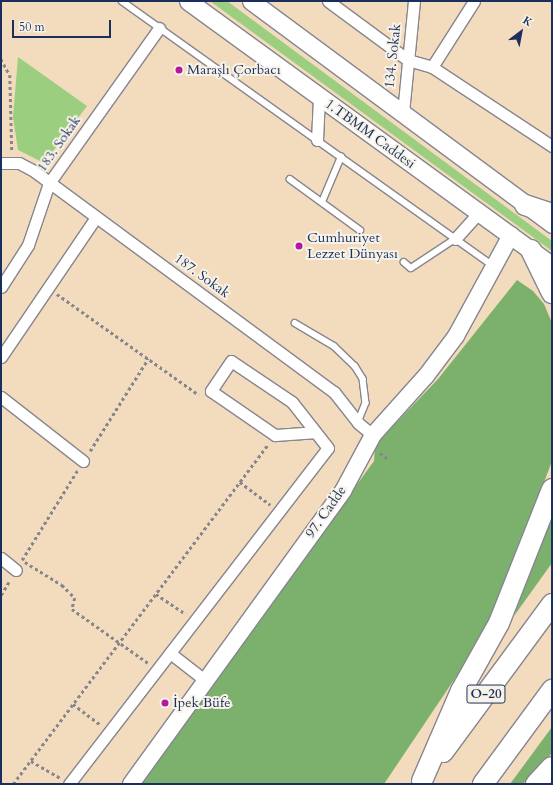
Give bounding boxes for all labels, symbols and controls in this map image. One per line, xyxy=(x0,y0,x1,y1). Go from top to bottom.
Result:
scale bar xyxy=(14,12,113,38)
north arrow xyxy=(501,12,541,52)
text: K xyxy=(520,13,535,30)
text: 50 m xyxy=(19,19,45,35)
street label: 134. Sokak xyxy=(381,23,405,89)
place label: Maraşlı Çorbacı xyxy=(187,62,281,78)
marker: Maraşlı Çorbacı xyxy=(174,65,184,75)
street label: 1.TBMM Caddesi xyxy=(322,96,418,172)
street label: 183. Sokak xyxy=(34,113,84,175)
place label: Cumhuriyet Lezzet Dünyası xyxy=(307,230,398,262)
marker: Cumhuriyet Lezzet Dünyası xyxy=(294,241,304,251)
street label: 187. Sokak xyxy=(171,250,233,302)
street label: 97. Cadde xyxy=(302,483,350,541)
road number: O-20 xyxy=(466,683,506,705)
place label: İpek Büfe xyxy=(173,695,231,711)
marker: İpek Büfe xyxy=(160,698,170,708)

